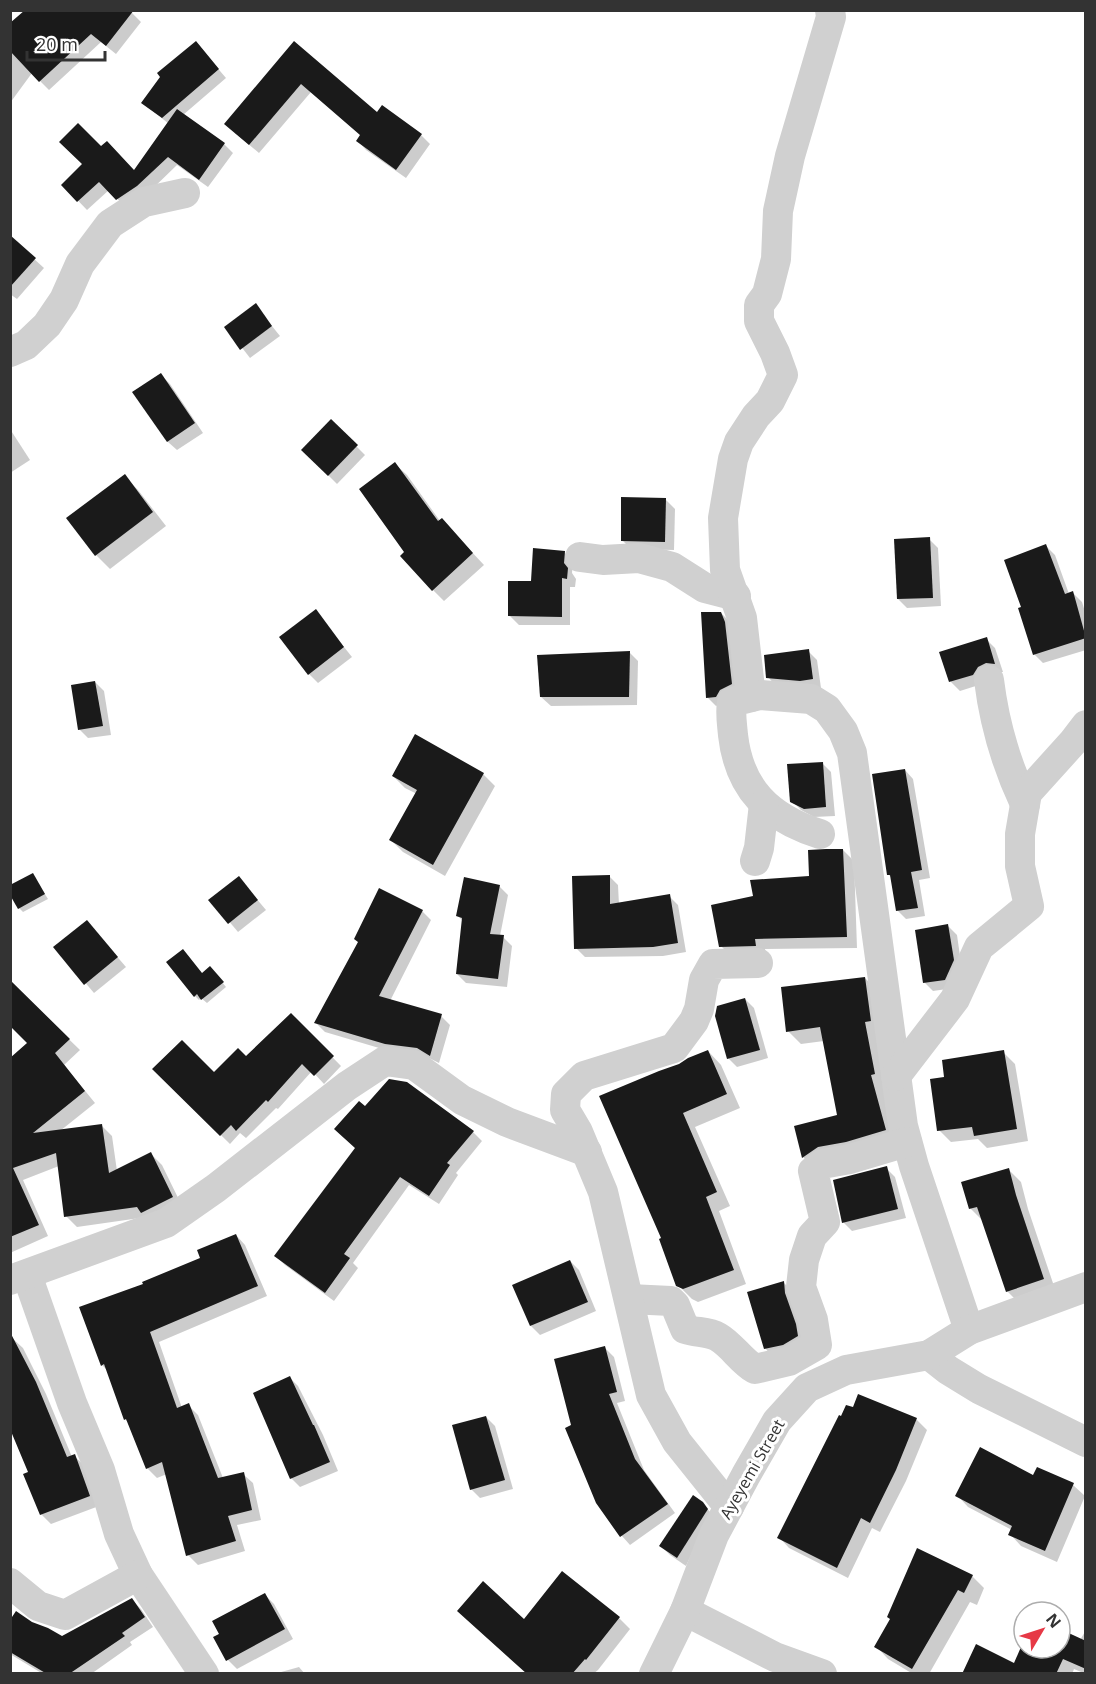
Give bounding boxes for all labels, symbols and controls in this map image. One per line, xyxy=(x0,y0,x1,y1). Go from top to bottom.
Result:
scale bar xyxy=(27,24,105,62)
text: 20 m xyxy=(36,32,78,56)
street label: Ayeyemi Street xyxy=(715,1415,790,1523)
north arrow xyxy=(1012,1600,1072,1660)
text: N xyxy=(1041,1609,1066,1633)

